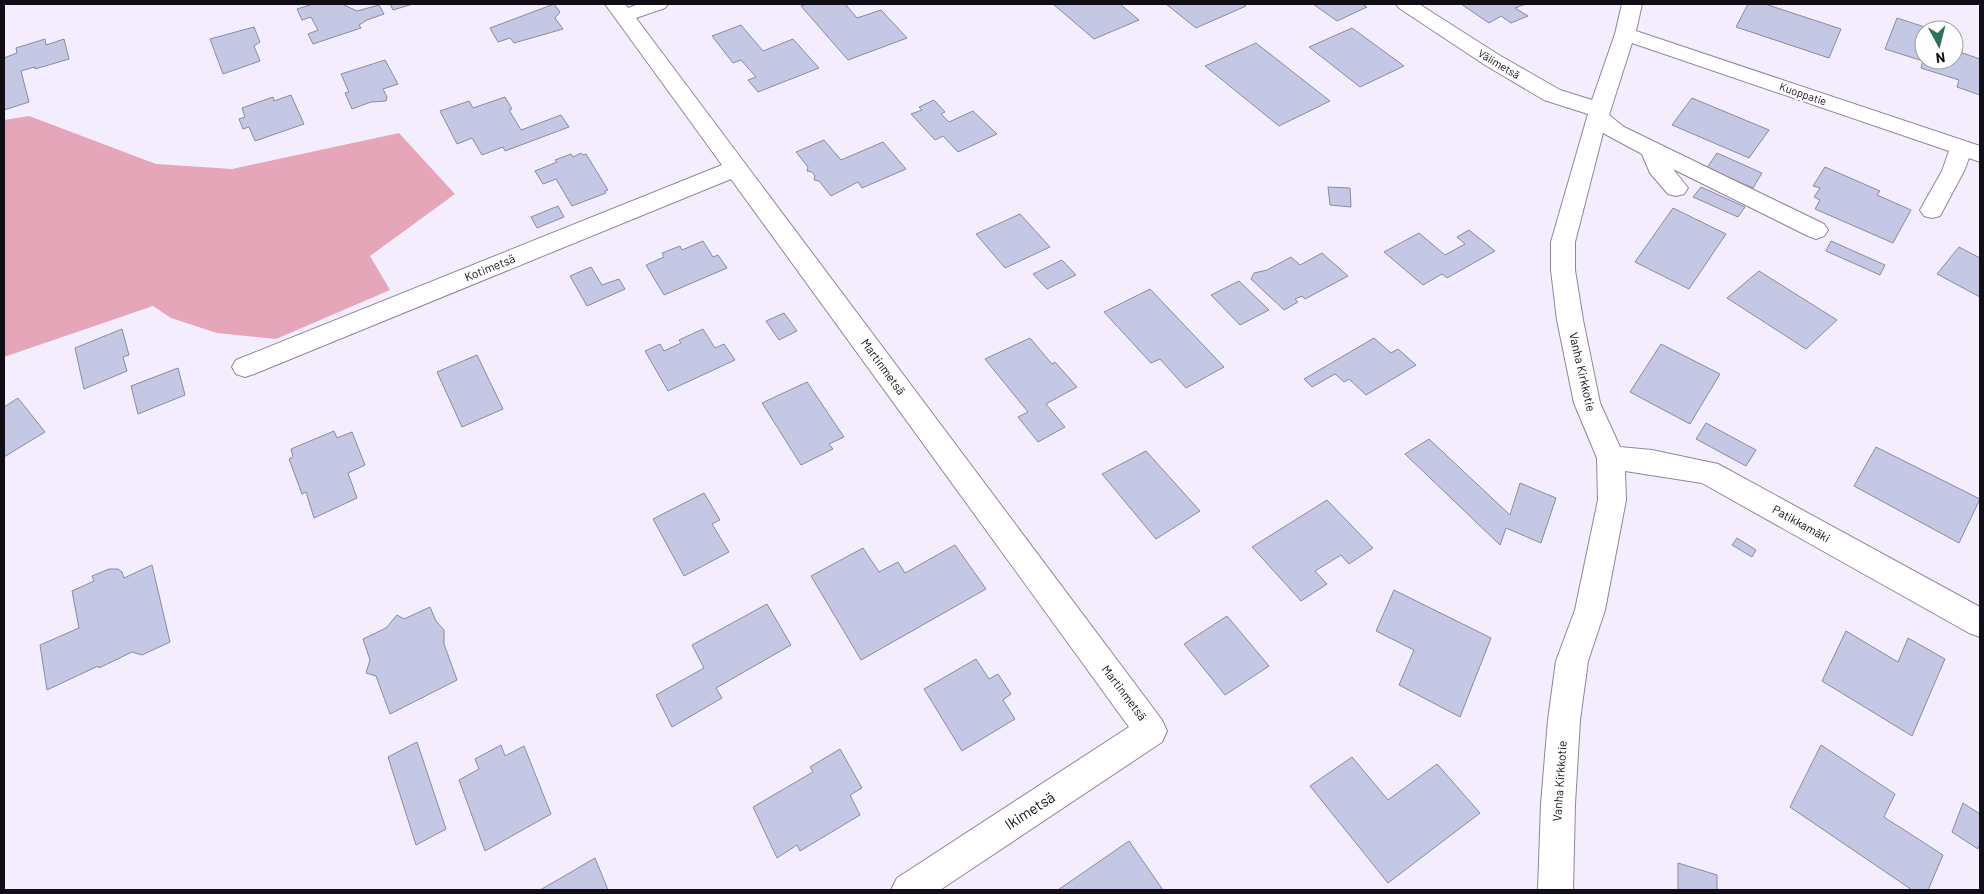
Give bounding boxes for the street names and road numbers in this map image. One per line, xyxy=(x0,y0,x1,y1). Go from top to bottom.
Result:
street label: Välimetsä xyxy=(1476,46,1523,81)
street label: Kuoppatie xyxy=(1778,79,1829,108)
street label: Kotimetsä xyxy=(462,251,517,284)
street label: Vanha Kirkkotie xyxy=(1567,331,1599,413)
street label: Martinmetsä xyxy=(859,336,909,397)
street label: Patikkamäki xyxy=(1770,502,1833,545)
street label: Martinmetsä xyxy=(1099,662,1150,723)
street label: Vanha Kirkkotie xyxy=(1549,740,1569,822)
street label: Ikimetsä xyxy=(1001,787,1058,833)

